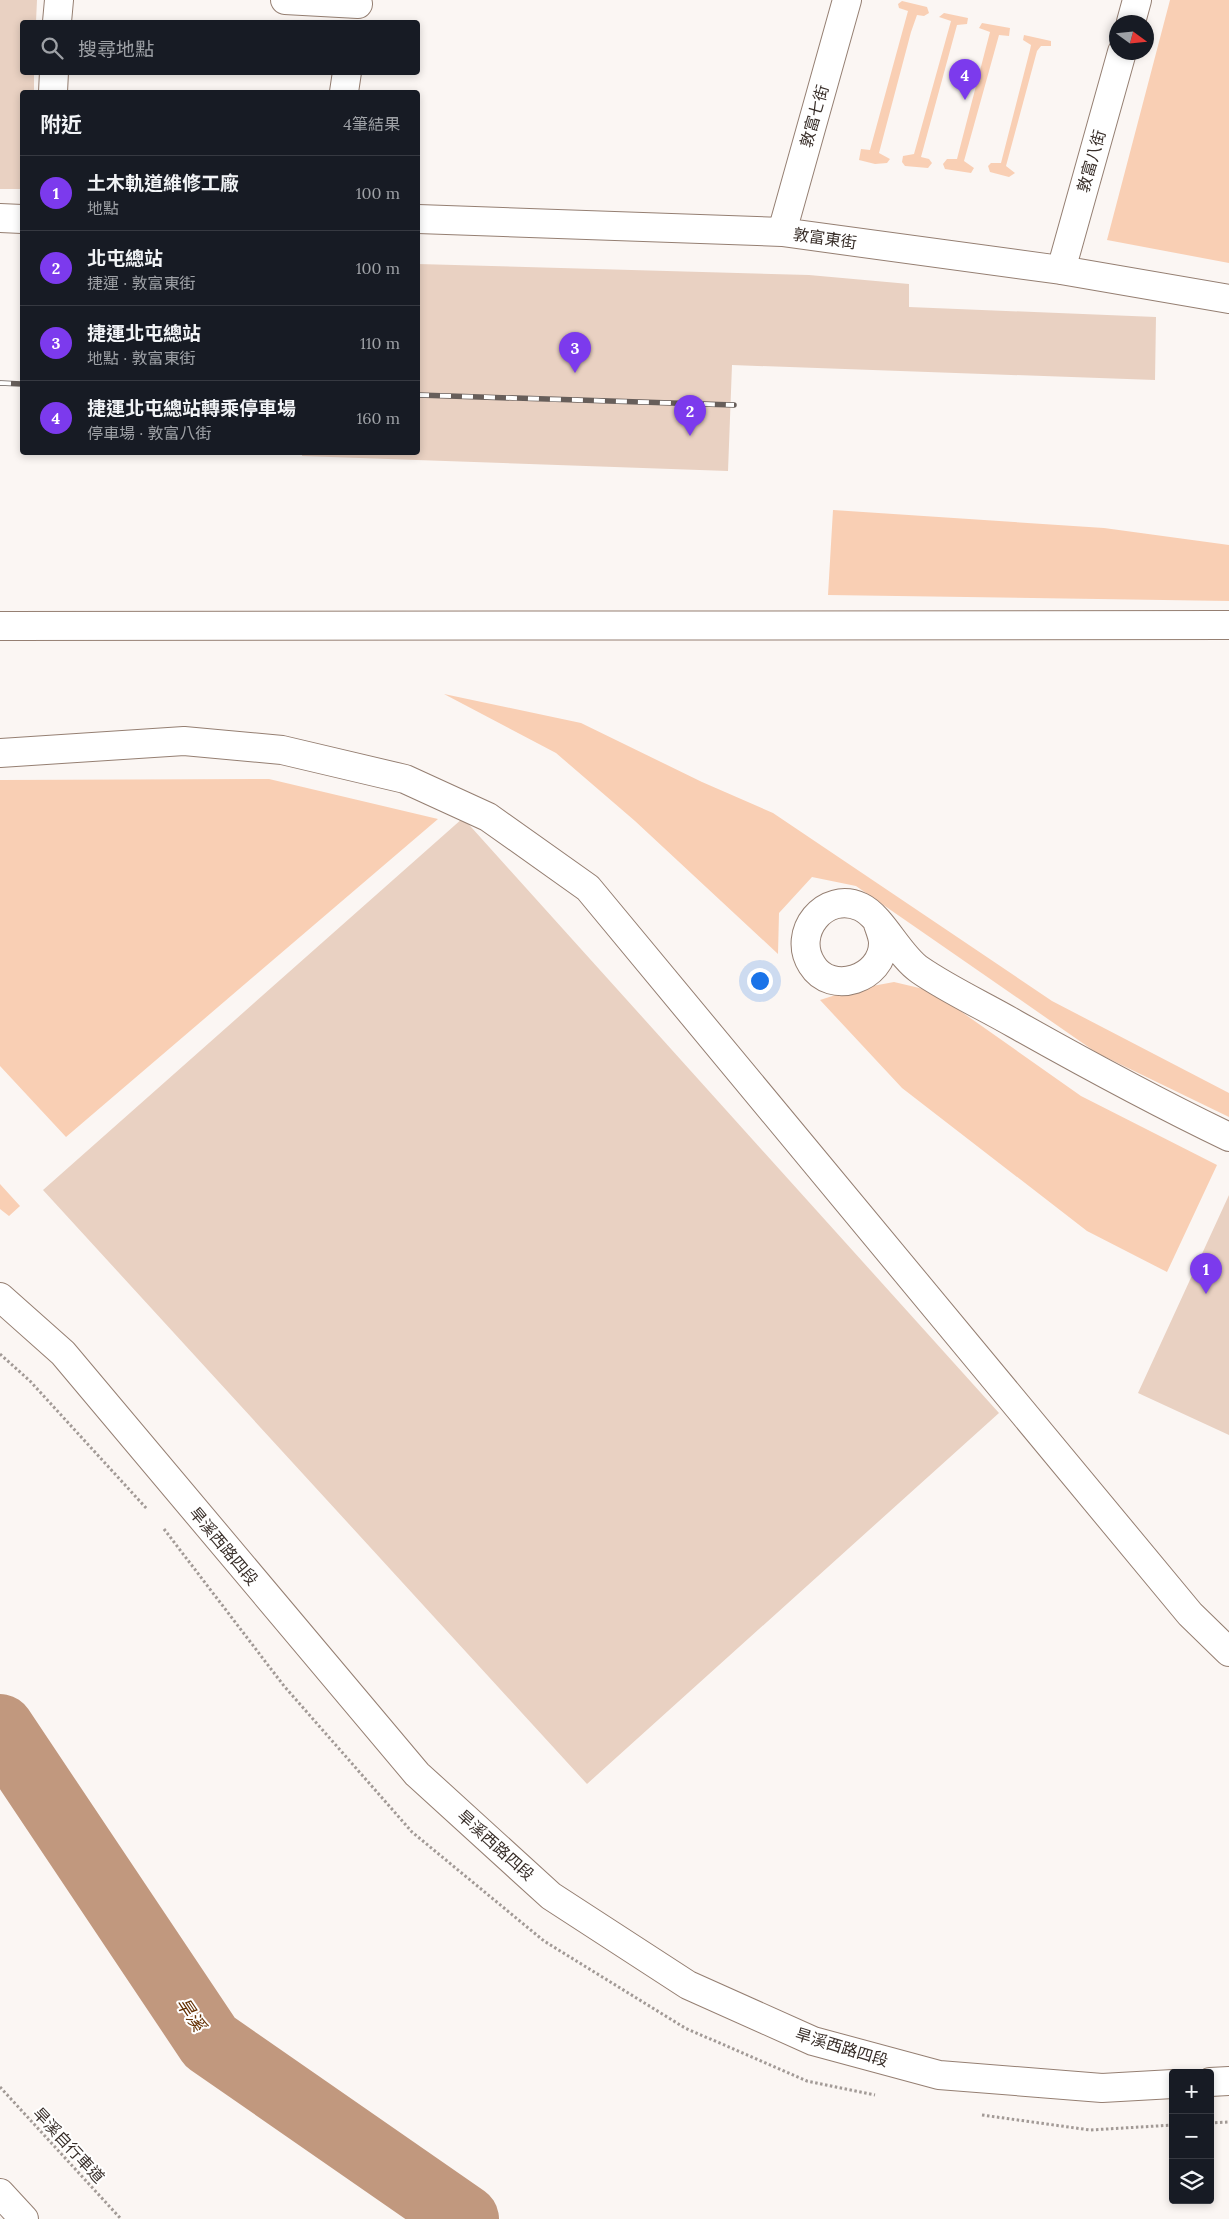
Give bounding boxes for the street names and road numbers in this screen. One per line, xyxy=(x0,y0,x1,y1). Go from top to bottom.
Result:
street label: 敦富七街 xyxy=(796,82,832,150)
street label: 敦富八街 xyxy=(1073,127,1109,195)
street label: 敦富東街 xyxy=(792,224,858,252)
street label: 旱溪西路四段 xyxy=(185,1503,263,1589)
street label: 旱溪西路四段 xyxy=(454,1805,538,1885)
street label: 旱溪西路四段 xyxy=(793,2023,891,2071)
street label: 旱溪自行車道 xyxy=(29,2103,109,2187)

